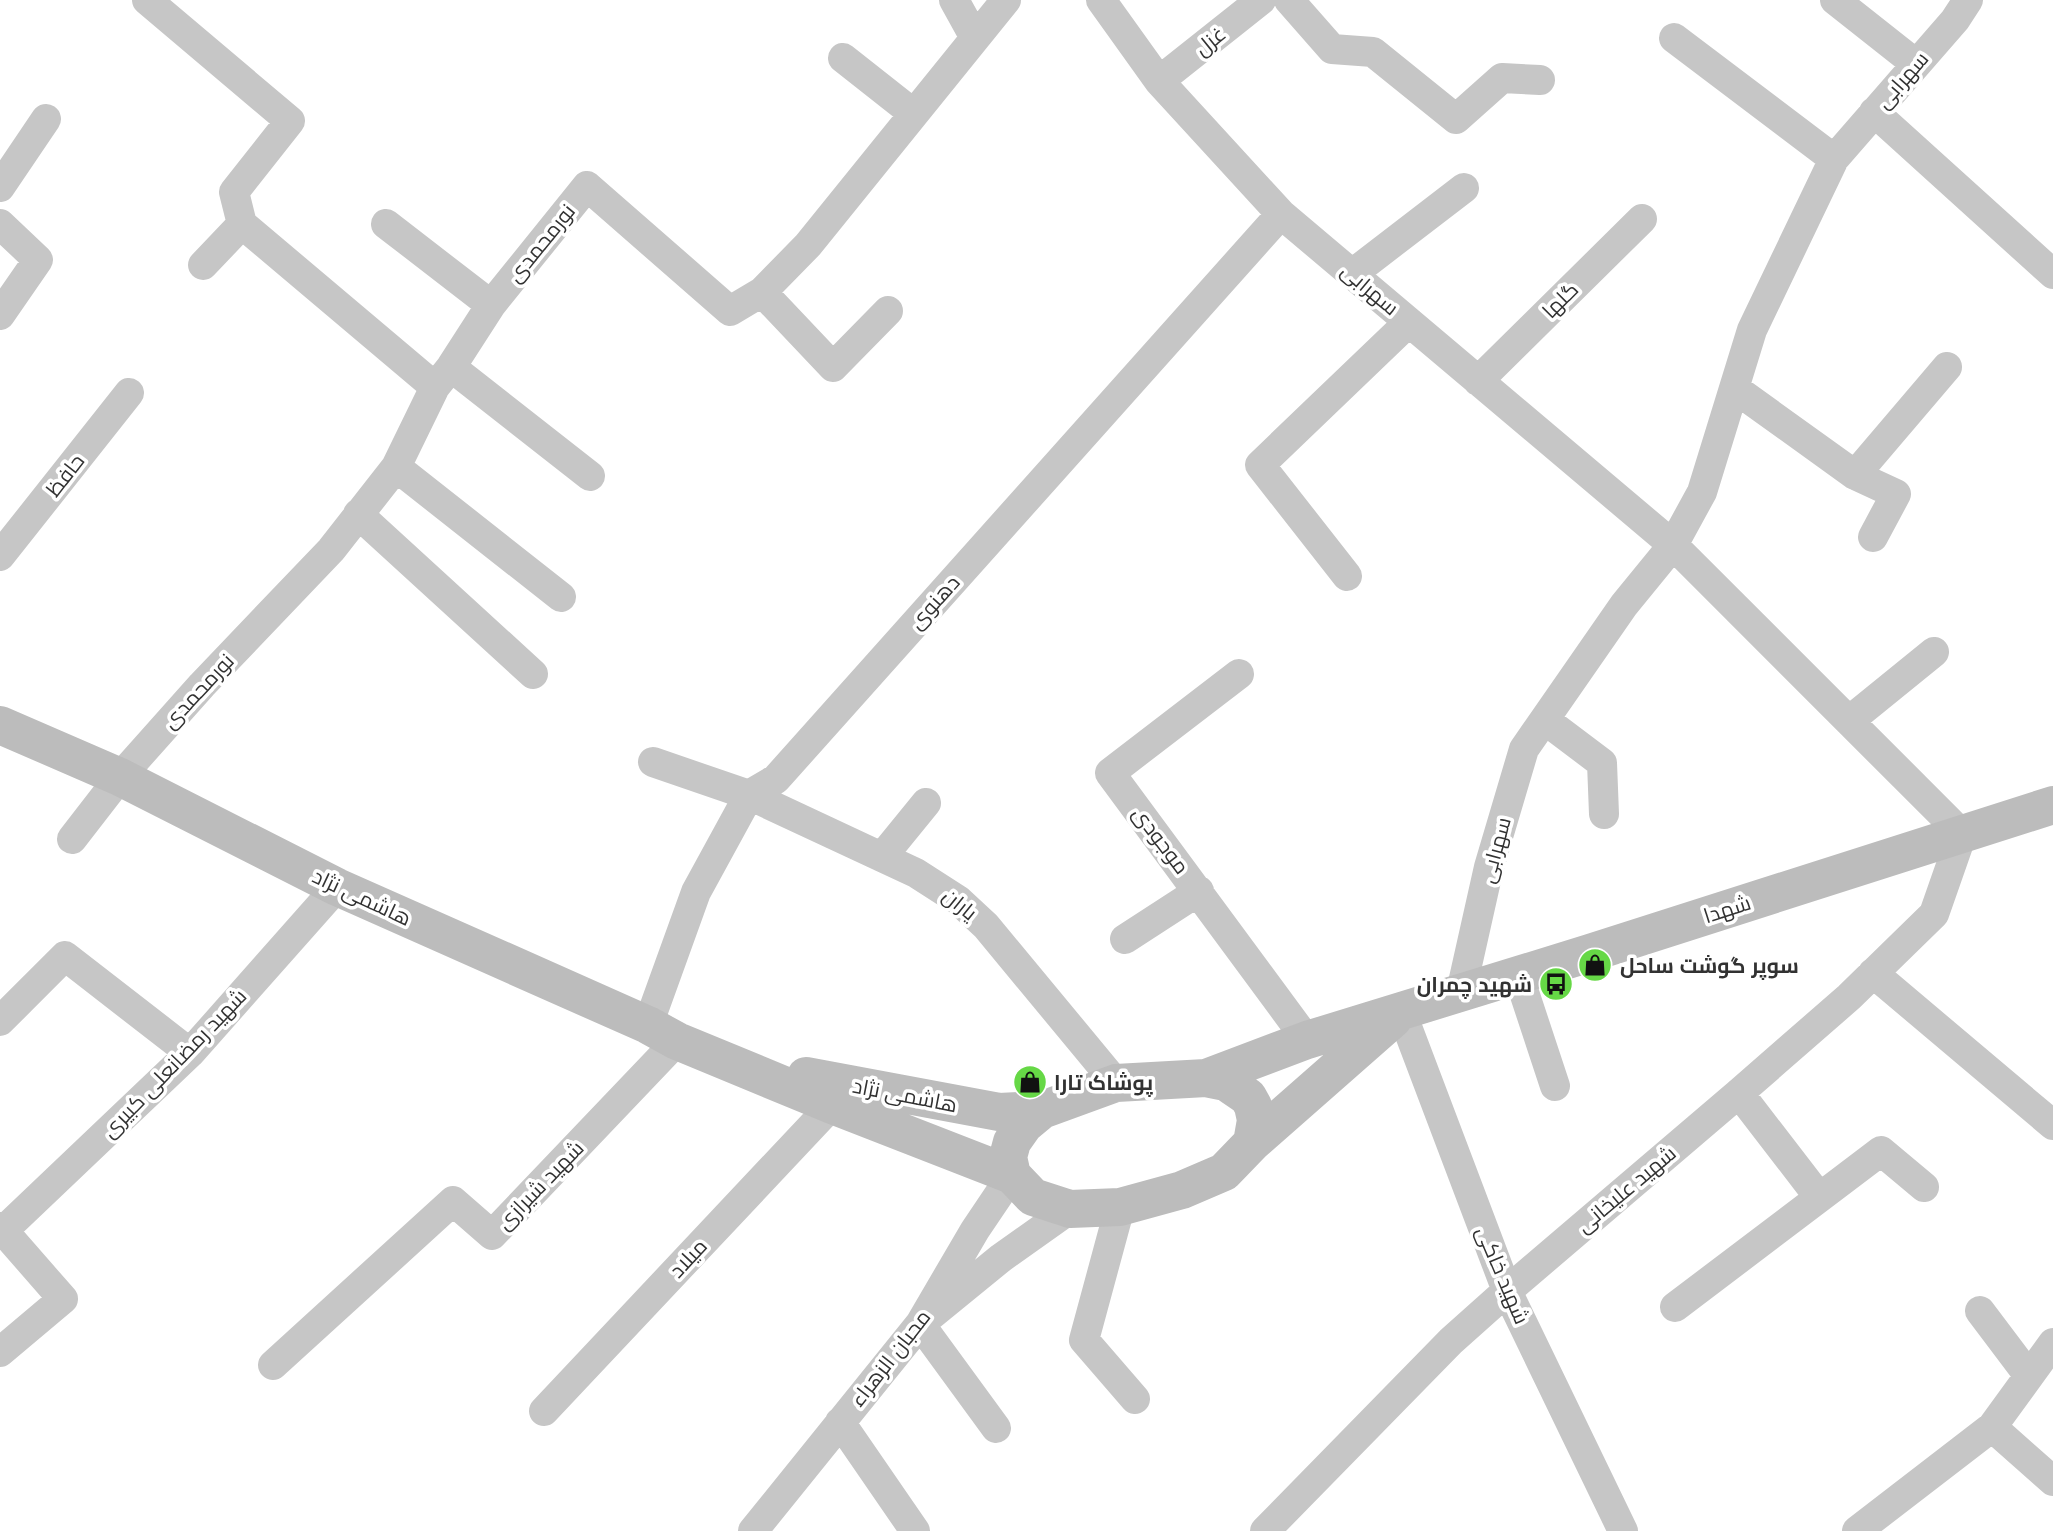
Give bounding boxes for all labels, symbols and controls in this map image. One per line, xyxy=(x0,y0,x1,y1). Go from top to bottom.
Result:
street label: غزل xyxy=(1189,21,1231,62)
street label: سهرابی xyxy=(1870,46,1934,114)
street label: نورمحمدی xyxy=(502,199,581,288)
street label: سهرابی xyxy=(1336,258,1404,321)
street label: گلها xyxy=(1537,277,1584,324)
street label: حافظ xyxy=(41,449,89,501)
street label: دهنوی xyxy=(903,570,965,635)
street label: نورمحمدی xyxy=(157,648,240,734)
street label: موجودی xyxy=(1127,801,1195,879)
street label: سهرابی xyxy=(1474,814,1517,886)
street label: هاشمی نژاد xyxy=(308,863,415,932)
street label: یاران xyxy=(937,883,983,926)
street label: شهدا xyxy=(1700,890,1754,929)
shop icon: سوپر گوشت ساحل xyxy=(1576,946,1614,984)
place label: سوپر گوشت ساحل xyxy=(1620,953,1799,981)
bus stop icon: شهید چمران xyxy=(1537,965,1575,1003)
place label: شهید چمران xyxy=(1417,972,1532,1000)
street label: شهید رمضانعلی کبیری xyxy=(96,983,252,1143)
shop icon: پوشاک تارا xyxy=(1011,1063,1049,1101)
place label: پوشاک تارا xyxy=(1054,1070,1153,1098)
street label: هاشمی نژاد xyxy=(850,1073,960,1118)
street label: شهید شیرازی xyxy=(491,1135,589,1235)
street label: شهید علیخانی xyxy=(1571,1140,1681,1239)
street label: شهید خاکی xyxy=(1470,1222,1535,1328)
street label: میلاد xyxy=(664,1233,712,1283)
street label: محبان الزهراء xyxy=(844,1305,936,1412)

